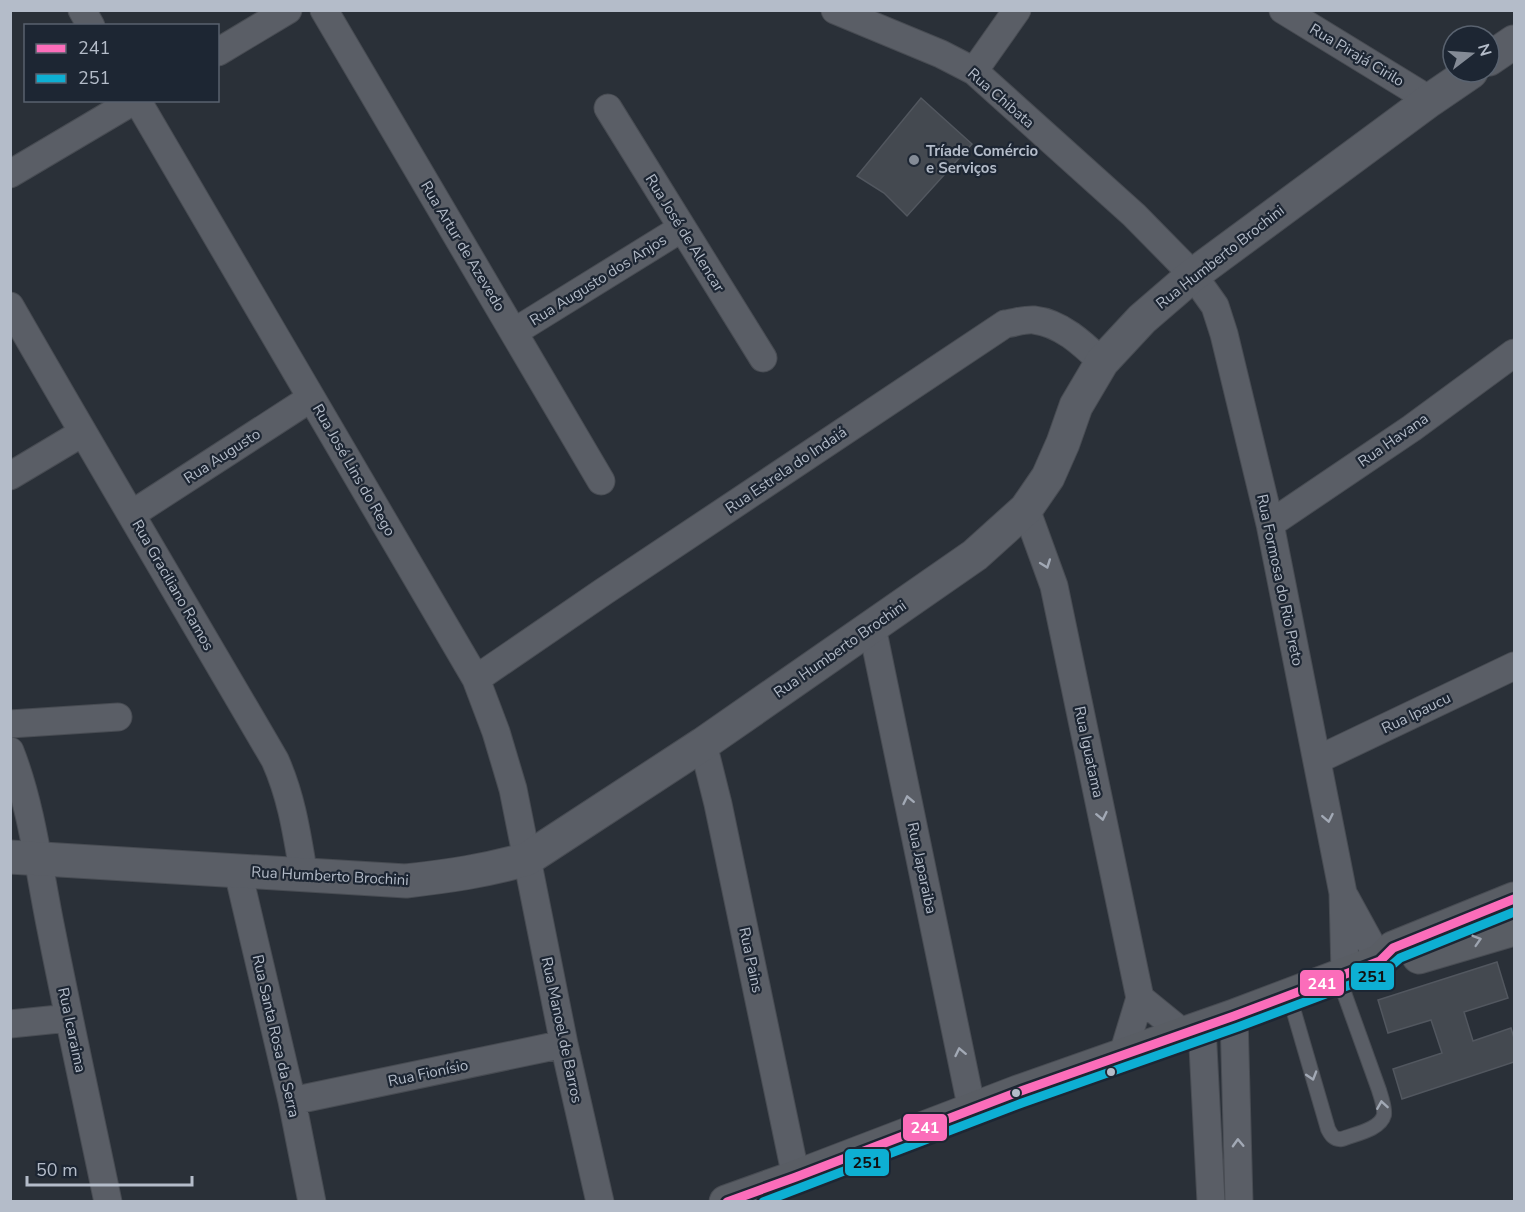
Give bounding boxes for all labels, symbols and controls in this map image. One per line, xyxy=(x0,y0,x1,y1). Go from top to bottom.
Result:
street label: Rua Pirajá Cirilo xyxy=(1306,19,1408,91)
legend xyxy=(24,24,219,102)
north arrow xyxy=(1441,24,1501,84)
text: 241 xyxy=(78,36,110,60)
text: N xyxy=(1472,41,1497,59)
street label: Rua Chibata xyxy=(963,63,1039,133)
text: 251 xyxy=(78,66,110,90)
place label: Tríade Comércio e Serviços xyxy=(926,141,1038,178)
marker: Tríade Comércio e Serviços xyxy=(907,153,921,167)
street label: Rua José de Alencar xyxy=(641,170,730,296)
street label: Rua Artur de Azevedo xyxy=(416,177,510,315)
street label: Rua Humberto Brochini xyxy=(1152,201,1288,313)
street label: Rua Augusto dos Anjos xyxy=(526,230,670,330)
street label: Rua José Lins do Rego xyxy=(308,400,400,540)
street label: Rua Havana xyxy=(1354,408,1432,472)
street label: Rua Estrela do Indaiá xyxy=(721,422,851,518)
street label: Rua Augusto xyxy=(180,424,264,488)
street label: Rua Formosa do Rio Preto xyxy=(1252,492,1308,668)
street label: Rua Graciliano Ramos xyxy=(127,516,219,654)
one-way arrow xyxy=(1039,558,1051,569)
street label: Rua Humberto Brochini xyxy=(770,596,910,702)
street label: Rua Ipaucu xyxy=(1378,688,1454,738)
street label: Rua Iguatama xyxy=(1070,704,1108,800)
one-way arrow xyxy=(902,795,915,805)
one-way arrow xyxy=(1095,810,1108,820)
one-way arrow xyxy=(1321,812,1334,822)
street label: Rua Japaraiba xyxy=(903,820,941,916)
street label: Rua Humberto Brochini xyxy=(251,862,409,890)
street label: Rua Pains xyxy=(734,925,768,995)
one-way arrow xyxy=(1471,935,1482,947)
street label: Rua Santa Rosa da Serra xyxy=(248,953,304,1119)
street label: Rua Manoel de Barros xyxy=(537,955,587,1105)
line badge: 251 xyxy=(1350,962,1395,991)
text: 251 xyxy=(1358,966,1386,988)
line badge: 241 xyxy=(1299,969,1345,997)
text: 241 xyxy=(1308,973,1336,995)
street label: Rua Icaraima xyxy=(53,986,91,1074)
one-way arrow xyxy=(954,1048,967,1058)
street label: Rua Fionísio xyxy=(386,1055,470,1091)
unlabelled marker xyxy=(1105,1066,1117,1078)
one-way arrow xyxy=(1305,1070,1317,1081)
unlabelled marker xyxy=(1010,1087,1022,1099)
one-way arrow xyxy=(1376,1100,1388,1110)
line badge: 241 xyxy=(902,1113,948,1142)
text: 241 xyxy=(911,1117,939,1139)
one-way arrow xyxy=(1231,1139,1244,1148)
line badge: 251 xyxy=(844,1148,890,1177)
scale bar xyxy=(27,1149,192,1187)
text: 251 xyxy=(853,1152,881,1174)
text: 50 m xyxy=(36,1158,78,1182)

